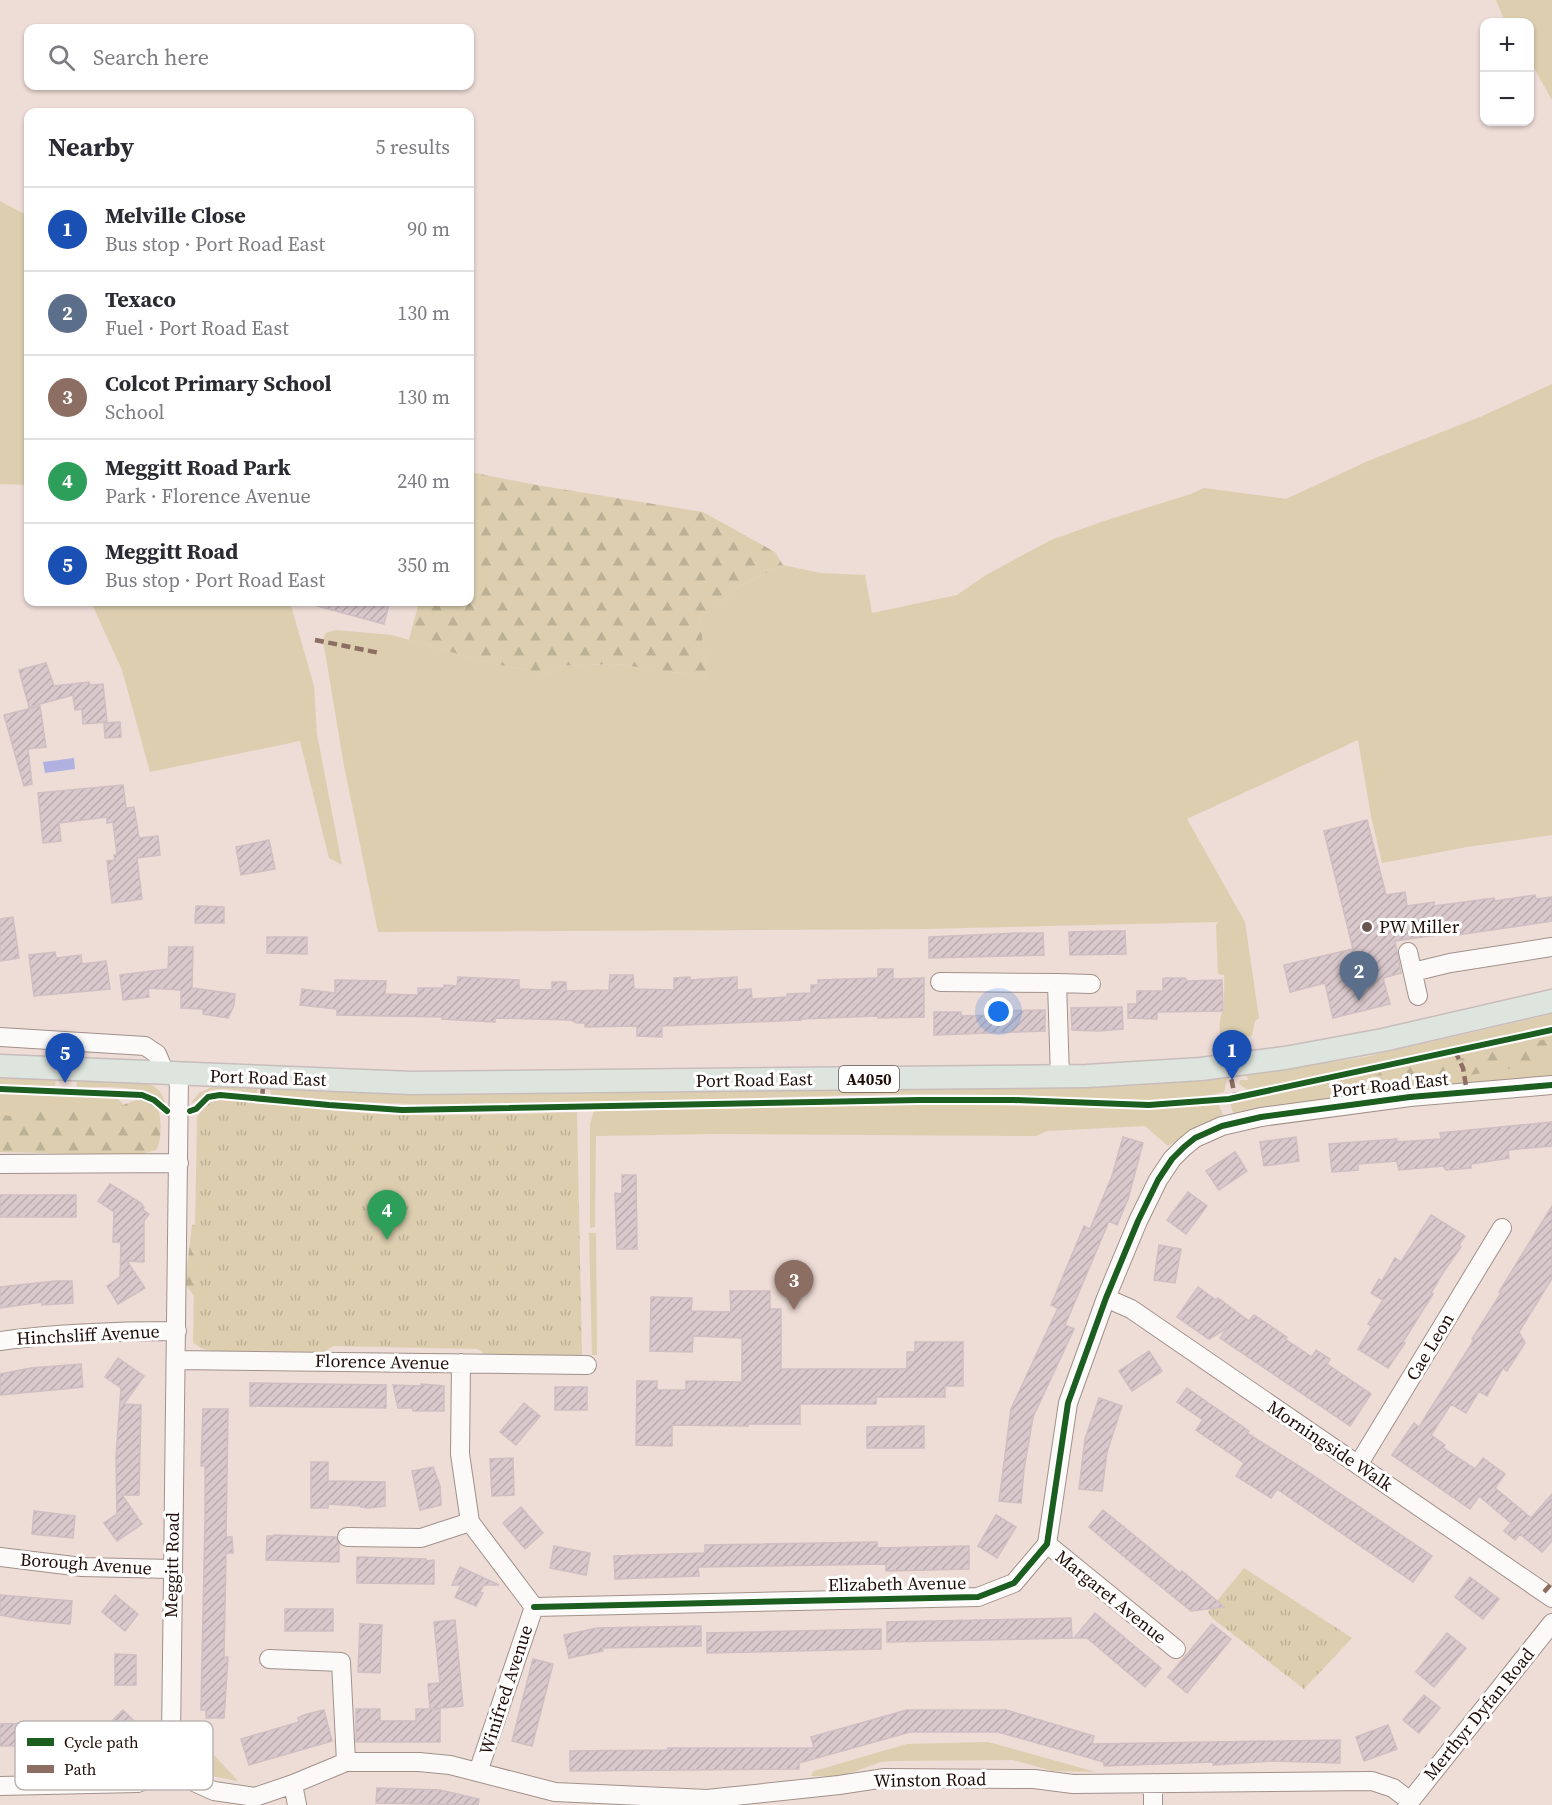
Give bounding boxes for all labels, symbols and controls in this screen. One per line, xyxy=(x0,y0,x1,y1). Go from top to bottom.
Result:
map controls xyxy=(1480,18,1534,126)
button: + xyxy=(1480,18,1534,72)
search box xyxy=(24,24,474,90)
icon: search xyxy=(45,41,78,74)
text: Search here xyxy=(93,42,209,72)
button: − xyxy=(1480,72,1534,126)
text: Nearby xyxy=(48,129,134,165)
text: 5 results xyxy=(375,133,450,161)
text: Melville Close xyxy=(105,200,246,230)
text: 1 xyxy=(62,215,73,243)
text: 90 m xyxy=(407,215,450,243)
text: Bus stop · Port Road East xyxy=(105,230,325,258)
text: Texaco xyxy=(105,284,176,314)
text: 2 xyxy=(62,299,73,327)
text: 130 m xyxy=(397,299,450,327)
text: Fuel · Port Road East xyxy=(105,314,289,342)
text: Colcot Primary School xyxy=(105,368,332,398)
text: 3 xyxy=(62,383,73,411)
text: 130 m xyxy=(397,383,450,411)
text: School xyxy=(105,398,165,426)
text: Meggitt Road Park xyxy=(105,452,291,482)
text: 4 xyxy=(62,467,73,495)
text: 240 m xyxy=(397,467,450,495)
text: Park · Florence Avenue xyxy=(105,482,311,510)
text: Meggitt Road xyxy=(105,536,238,566)
text: 5 xyxy=(62,551,73,579)
text: 350 m xyxy=(397,551,450,579)
text: Bus stop · Port Road East xyxy=(105,566,325,594)
place label: PW Miller xyxy=(1379,914,1460,939)
marker: PW Miller xyxy=(1360,920,1374,934)
pin: 2 xyxy=(1340,952,1378,1001)
your location xyxy=(984,997,1013,1026)
pin: 1 xyxy=(1212,1030,1252,1080)
pin: 5 xyxy=(46,1034,84,1083)
street label: Port Road East xyxy=(209,1063,327,1092)
street label: Port Road East xyxy=(695,1066,813,1093)
road number: A4050 xyxy=(839,1066,899,1092)
street label: Port Road East xyxy=(1331,1066,1449,1103)
pin: 4 xyxy=(368,1190,406,1240)
pin: 3 xyxy=(774,1260,814,1310)
street label: Cae Leon xyxy=(1400,1308,1460,1385)
street label: Hinchsliff Avenue xyxy=(16,1318,160,1351)
street label: Florence Avenue xyxy=(315,1348,449,1375)
street label: Morningside Walk xyxy=(1263,1394,1398,1497)
street label: Meggitt Road xyxy=(158,1512,185,1618)
street label: Margaret Avenue xyxy=(1051,1544,1172,1649)
street label: Borough Avenue xyxy=(19,1546,153,1581)
street label: Elizabeth Avenue xyxy=(828,1570,966,1597)
street label: Winifred Avenue xyxy=(473,1622,538,1758)
street label: Merthyr Dyfan Road xyxy=(1417,1642,1540,1785)
legend xyxy=(15,1721,213,1790)
text: Cycle path xyxy=(64,1731,139,1753)
text: Path xyxy=(64,1758,97,1780)
street label: Winston Road xyxy=(873,1766,987,1793)

